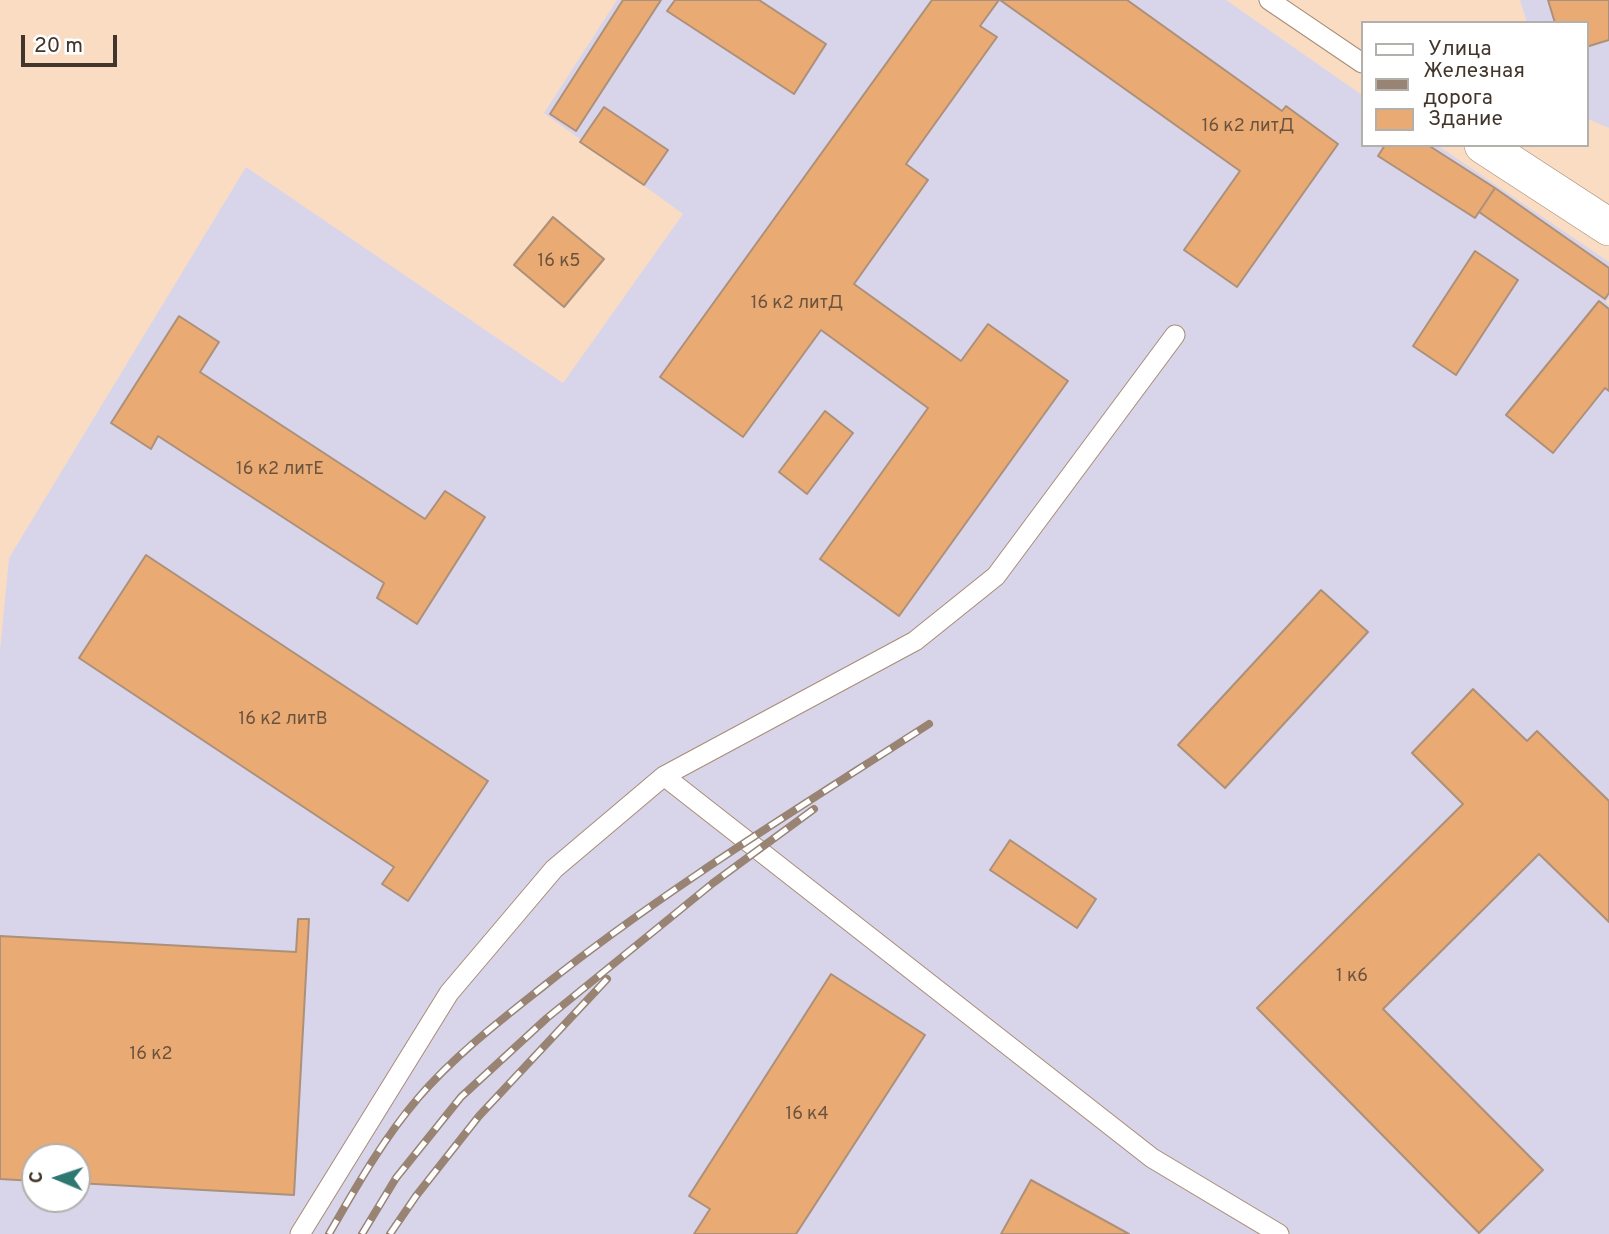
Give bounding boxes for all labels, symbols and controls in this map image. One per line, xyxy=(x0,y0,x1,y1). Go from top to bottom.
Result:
scale bar xyxy=(24,21,121,65)
legend xyxy=(1360,21,1588,147)
text: 20 m xyxy=(34,33,83,60)
text: Улица xyxy=(1428,36,1492,63)
text: Железная дорога xyxy=(1423,58,1525,112)
text: Здание xyxy=(1428,106,1503,133)
house number: 16 к2 литД xyxy=(1202,116,1294,138)
house number: 16 к5 xyxy=(538,251,580,273)
house number: 16 к2 литД xyxy=(751,293,843,315)
house number: 16 к2 литЕ xyxy=(236,459,324,481)
house number: 16 к2 литВ xyxy=(239,709,327,731)
house number: 1 к6 xyxy=(1336,966,1368,988)
house number: 16 к2 xyxy=(130,1044,172,1066)
house number: 16 к4 xyxy=(785,1104,829,1126)
north arrow xyxy=(21,1143,91,1213)
text: С xyxy=(25,1171,49,1184)

